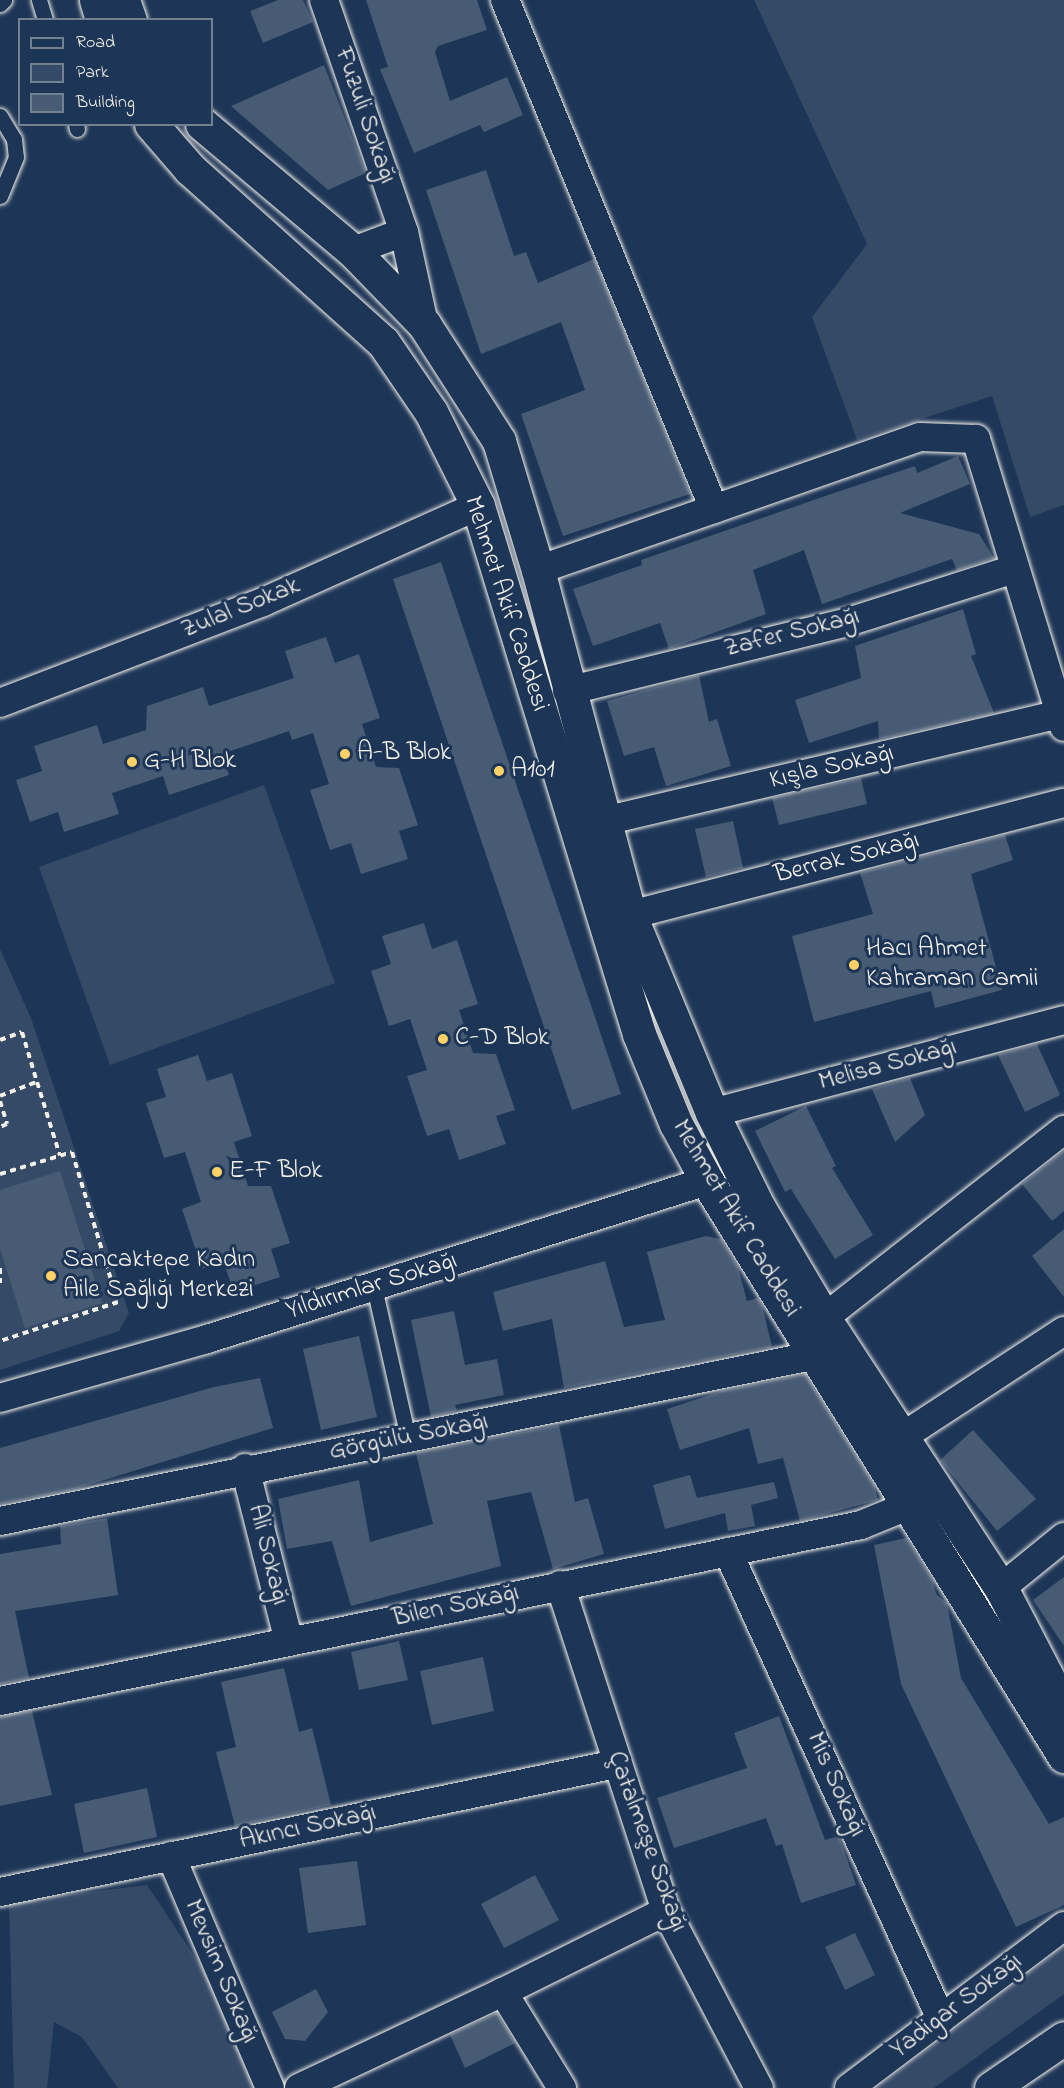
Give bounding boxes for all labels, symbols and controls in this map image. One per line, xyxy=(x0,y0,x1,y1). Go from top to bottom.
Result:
legend xyxy=(18,18,213,126)
text: Road xyxy=(76,30,115,56)
street label: Fuzuli Sokağı xyxy=(326,44,402,188)
text: Park xyxy=(76,60,109,86)
text: Building xyxy=(76,90,135,116)
street label: Mehmet Akif Caddesi xyxy=(455,492,555,716)
street label: Zulal Sokak xyxy=(177,571,305,647)
street label: Zafer Sokağı xyxy=(721,602,863,666)
place label: A-B Blok xyxy=(357,738,451,770)
street label: Kışla Sokağı xyxy=(767,739,897,797)
place label: G-H Blok xyxy=(144,746,236,778)
marker: A-B Blok xyxy=(338,747,352,761)
marker: G-H Blok xyxy=(125,755,139,769)
place label: A101 xyxy=(511,755,555,787)
marker: A101 xyxy=(492,764,506,778)
street label: Berrak Sokağı xyxy=(771,826,923,892)
place label: Hacı Ahmet Kahraman Camii xyxy=(866,934,1038,996)
marker: Hacı Ahmet Kahraman Camii xyxy=(847,958,861,972)
place label: C-D Blok xyxy=(455,1023,549,1055)
marker: C-D Blok xyxy=(436,1032,450,1046)
street label: Melisa Sokağı xyxy=(816,1033,960,1099)
street label: Mehmet Akif Caddesi xyxy=(664,1115,806,1323)
place label: E-F Blok xyxy=(229,1156,322,1188)
marker: E-F Blok xyxy=(210,1165,224,1179)
place label: Sancaktepe Kadın Aile Sağlığı Merkezi xyxy=(63,1245,255,1306)
street label: Yıldırımlar Sokağı xyxy=(283,1246,461,1328)
marker: Sancaktepe Kadın Aile Sağlığı Merkezi xyxy=(44,1269,58,1283)
street label: Görgülü Sokağı xyxy=(327,1407,491,1469)
street label: Ali Sokağı xyxy=(239,1501,295,1609)
street label: Bilen Sokağı xyxy=(390,1578,522,1636)
street label: Mis Sokağı xyxy=(798,1728,872,1842)
street label: Çatalmeşe Sokağı xyxy=(599,1747,693,1937)
street label: Akıncı Sokağı xyxy=(237,1798,379,1858)
street label: Mevsim Sokağı xyxy=(176,1895,264,2049)
street label: Yadigar Sokağı xyxy=(885,1947,1029,2067)

